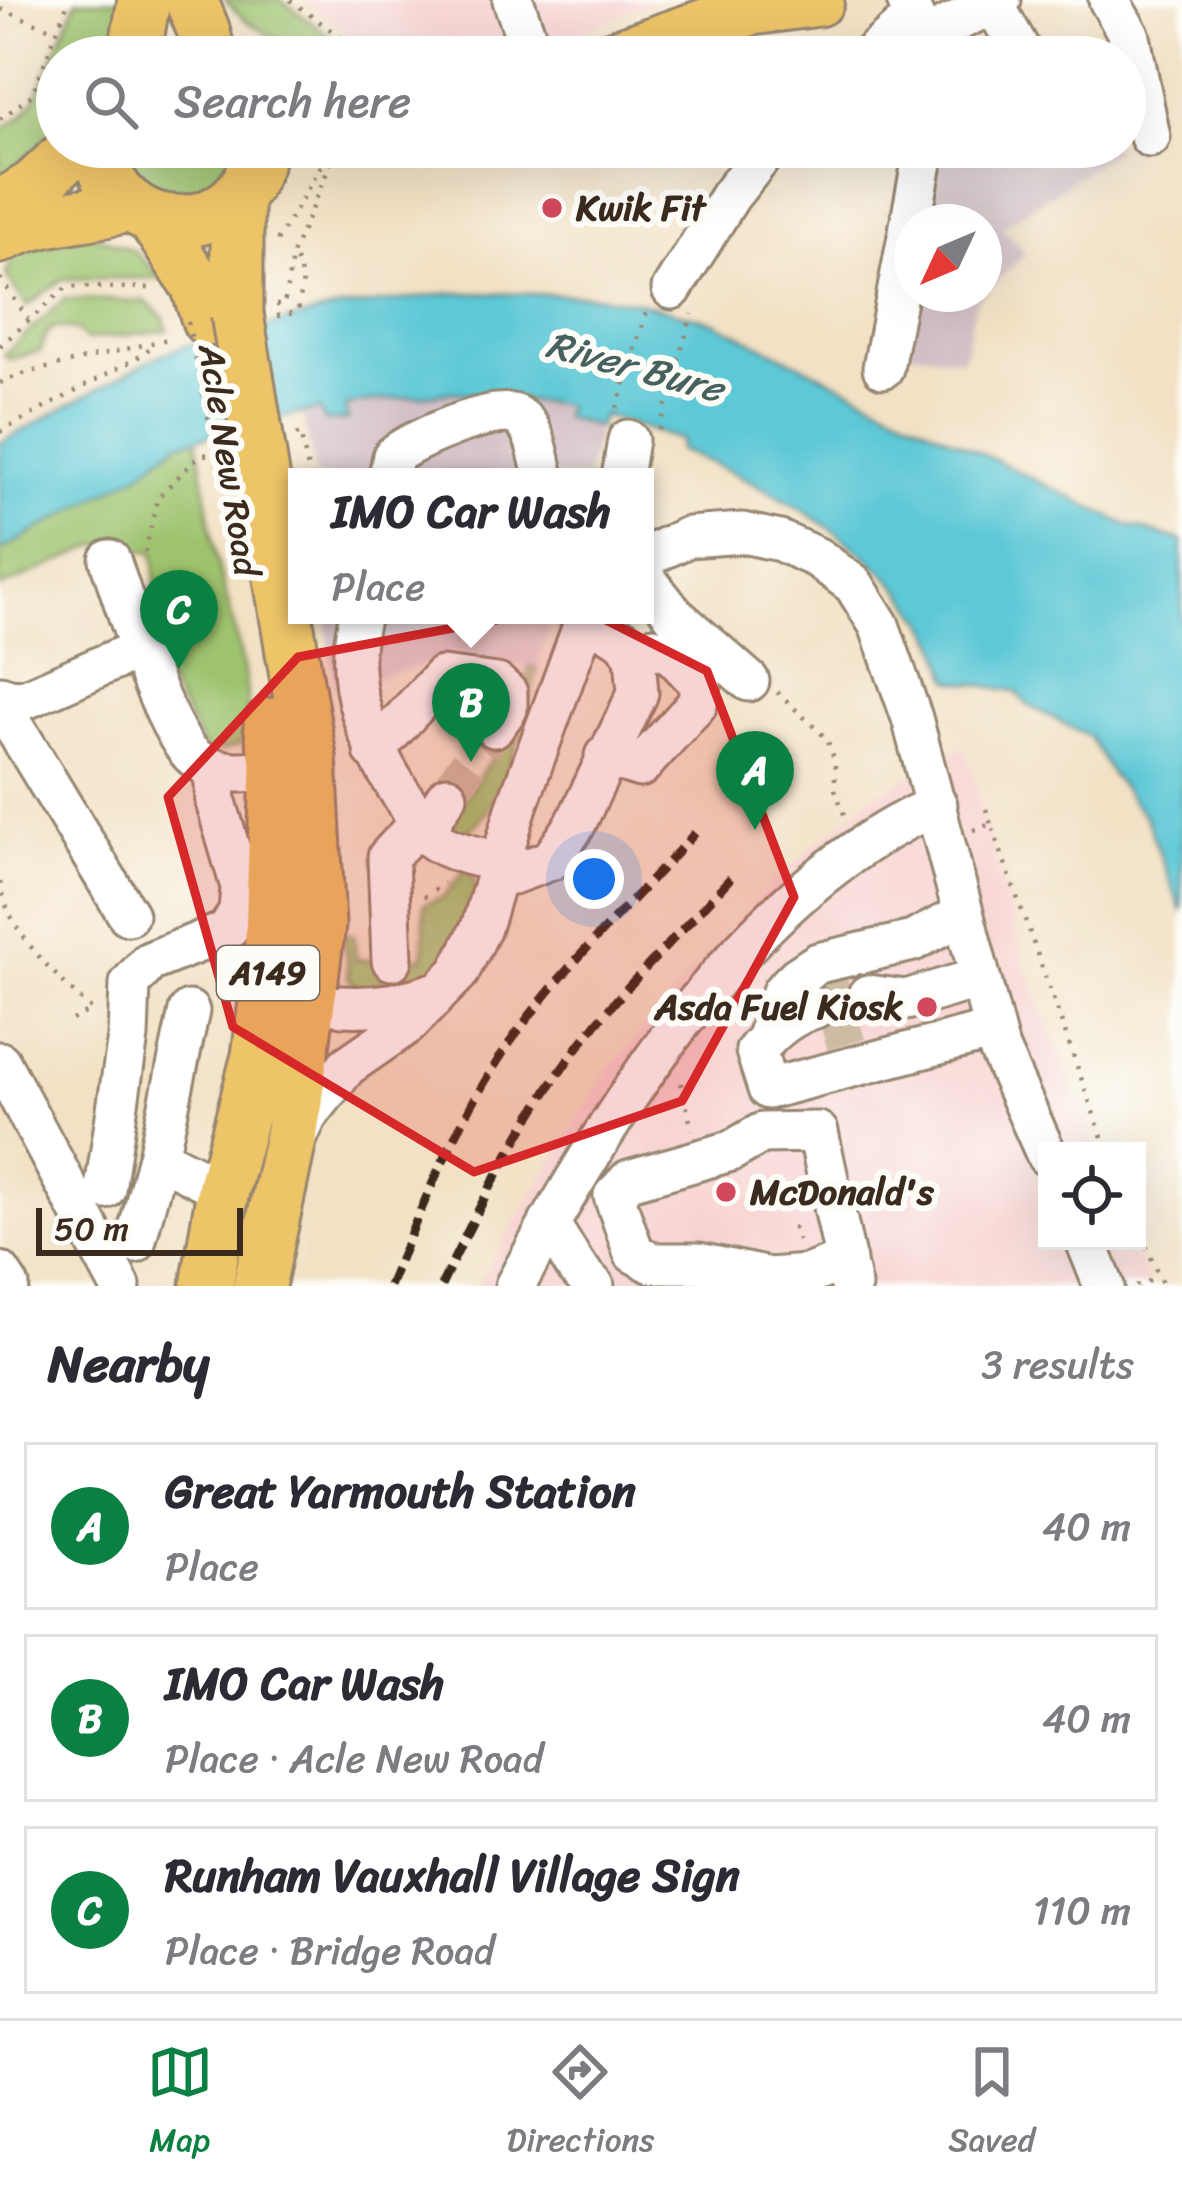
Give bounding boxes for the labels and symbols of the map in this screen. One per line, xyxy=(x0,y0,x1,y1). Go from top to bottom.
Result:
place label: Kwik Fit xyxy=(575,176,708,240)
marker: Kwik Fit xyxy=(539,195,565,221)
north arrow xyxy=(894,204,1002,312)
water label: River Bure xyxy=(539,309,735,424)
street label: Acle New Road xyxy=(179,338,279,584)
pin: C xyxy=(140,570,218,669)
pin: B xyxy=(432,663,510,762)
pin: A xyxy=(716,731,794,830)
your location xyxy=(564,849,624,909)
road number: A149 xyxy=(217,946,319,1000)
place label: Asda Fuel Kiosk xyxy=(653,975,904,1039)
marker: Asda Fuel Kiosk xyxy=(914,994,940,1020)
place label: McDonald's xyxy=(749,1160,934,1224)
marker: McDonald's xyxy=(713,1179,739,1205)
scale bar xyxy=(36,1202,243,1255)

